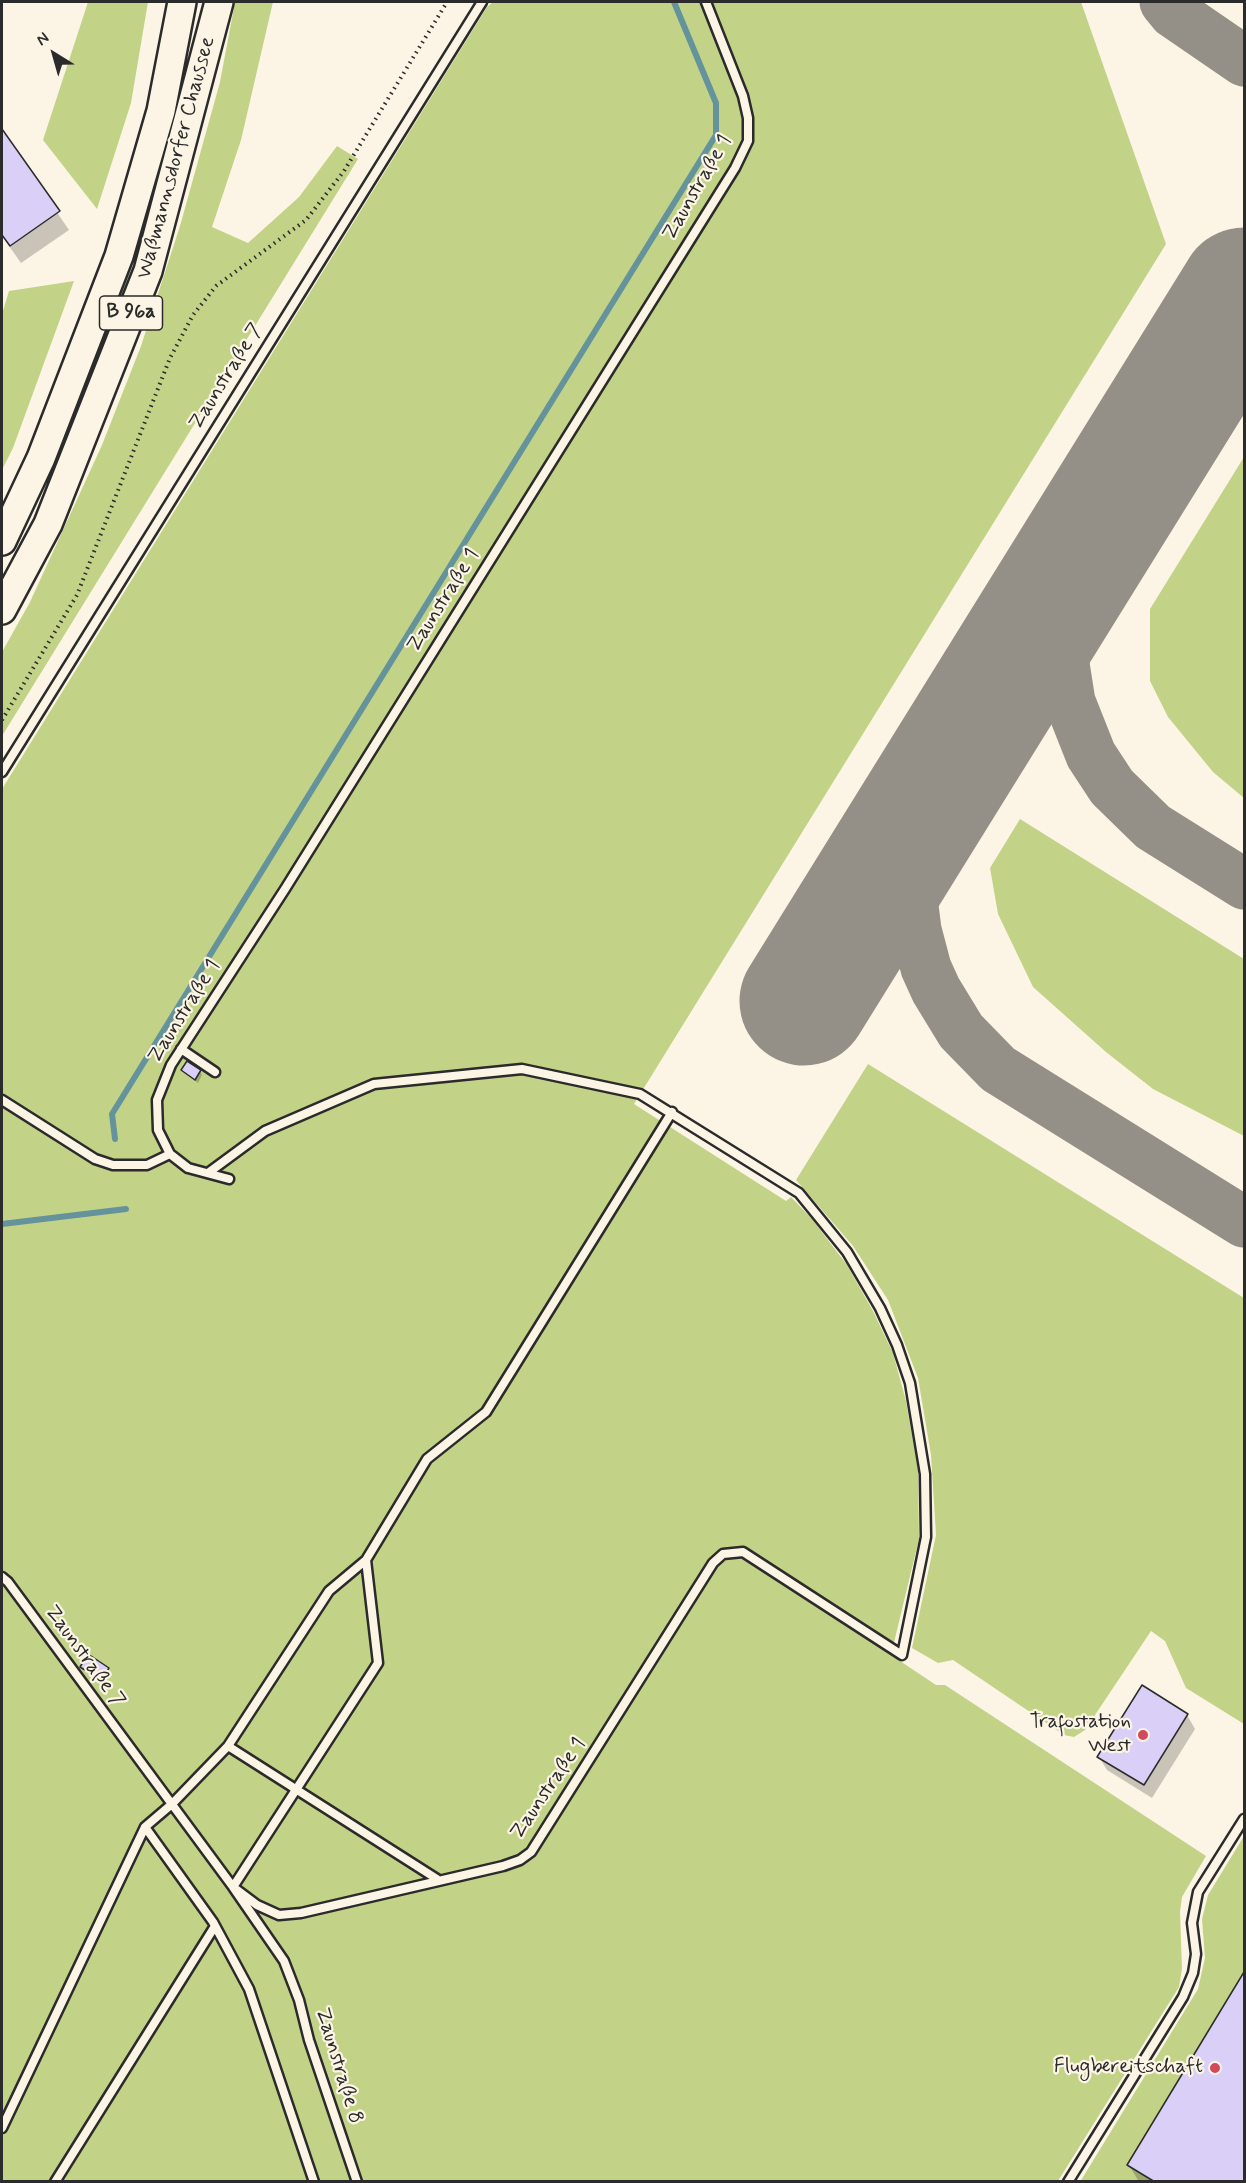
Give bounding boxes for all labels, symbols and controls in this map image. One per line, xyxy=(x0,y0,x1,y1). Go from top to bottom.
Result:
north arrow xyxy=(24,24,84,84)
text: N xyxy=(32,28,53,51)
street label: Waßmannsdorfer Chaussee xyxy=(132,34,222,282)
street label: Zaunstraße 1 xyxy=(658,131,738,245)
road number: B 96a xyxy=(100,296,162,330)
street label: Zaunstraße 7 xyxy=(184,319,270,435)
street label: Zaunstraße 1 xyxy=(402,545,486,657)
street label: Zaunstraße 1 xyxy=(143,956,227,1068)
street label: Zaunstraße 7 xyxy=(38,1601,130,1713)
place label: Trafostation West xyxy=(1029,1710,1131,1760)
marker: Trafostation West xyxy=(1136,1728,1150,1742)
street label: Zaunstraße 1 xyxy=(506,1733,592,1845)
street label: Zaunstraße 8 xyxy=(308,2005,368,2127)
place label: Flugbereitschaft xyxy=(1054,2055,1203,2081)
marker: Flugbereitschaft xyxy=(1208,2061,1222,2075)

